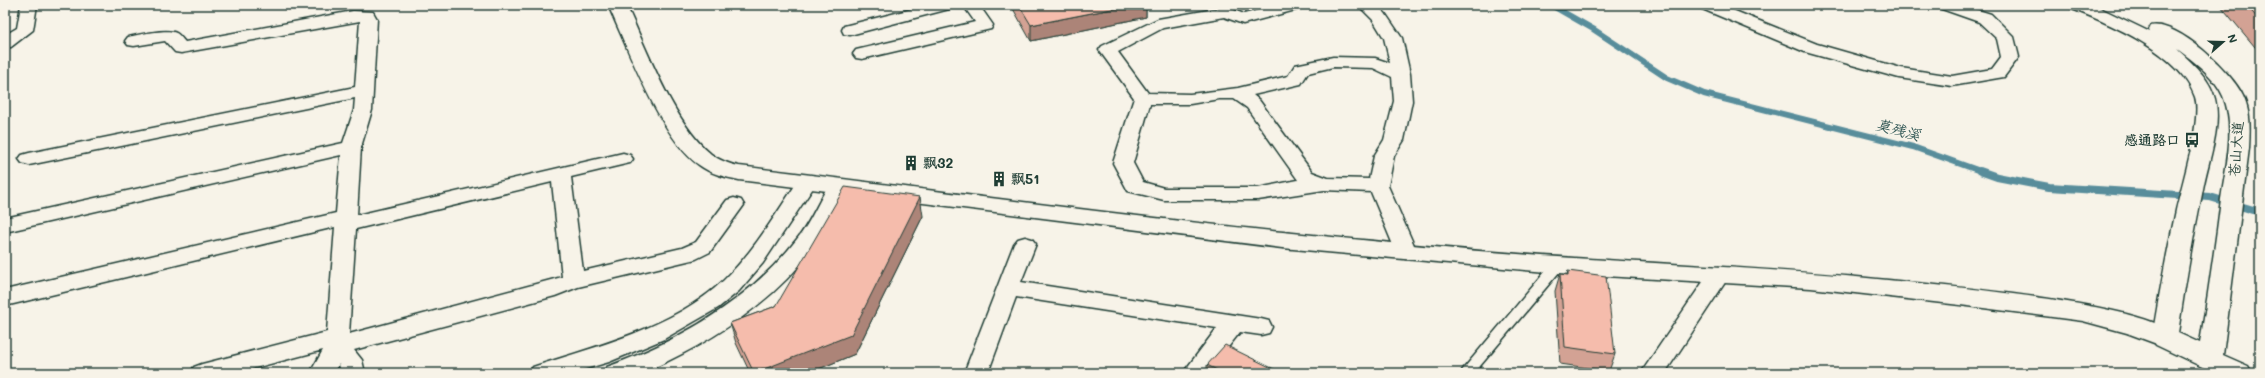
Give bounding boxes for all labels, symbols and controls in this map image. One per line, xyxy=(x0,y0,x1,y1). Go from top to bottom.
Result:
north arrow xyxy=(2203,22,2243,62)
text: N xyxy=(2224,32,2241,45)
water label: 莫残溪 xyxy=(1874,114,1924,145)
street label: 苍山大道 xyxy=(2224,120,2247,178)
place label: 感通路口 xyxy=(2124,130,2180,149)
bus stop icon: 感通路口 xyxy=(2183,131,2201,149)
place label: 飘32 xyxy=(923,153,953,172)
building icon: 飘32 xyxy=(902,154,920,172)
place label: 飘51 xyxy=(1011,169,1039,188)
building icon: 飘51 xyxy=(990,170,1008,188)

